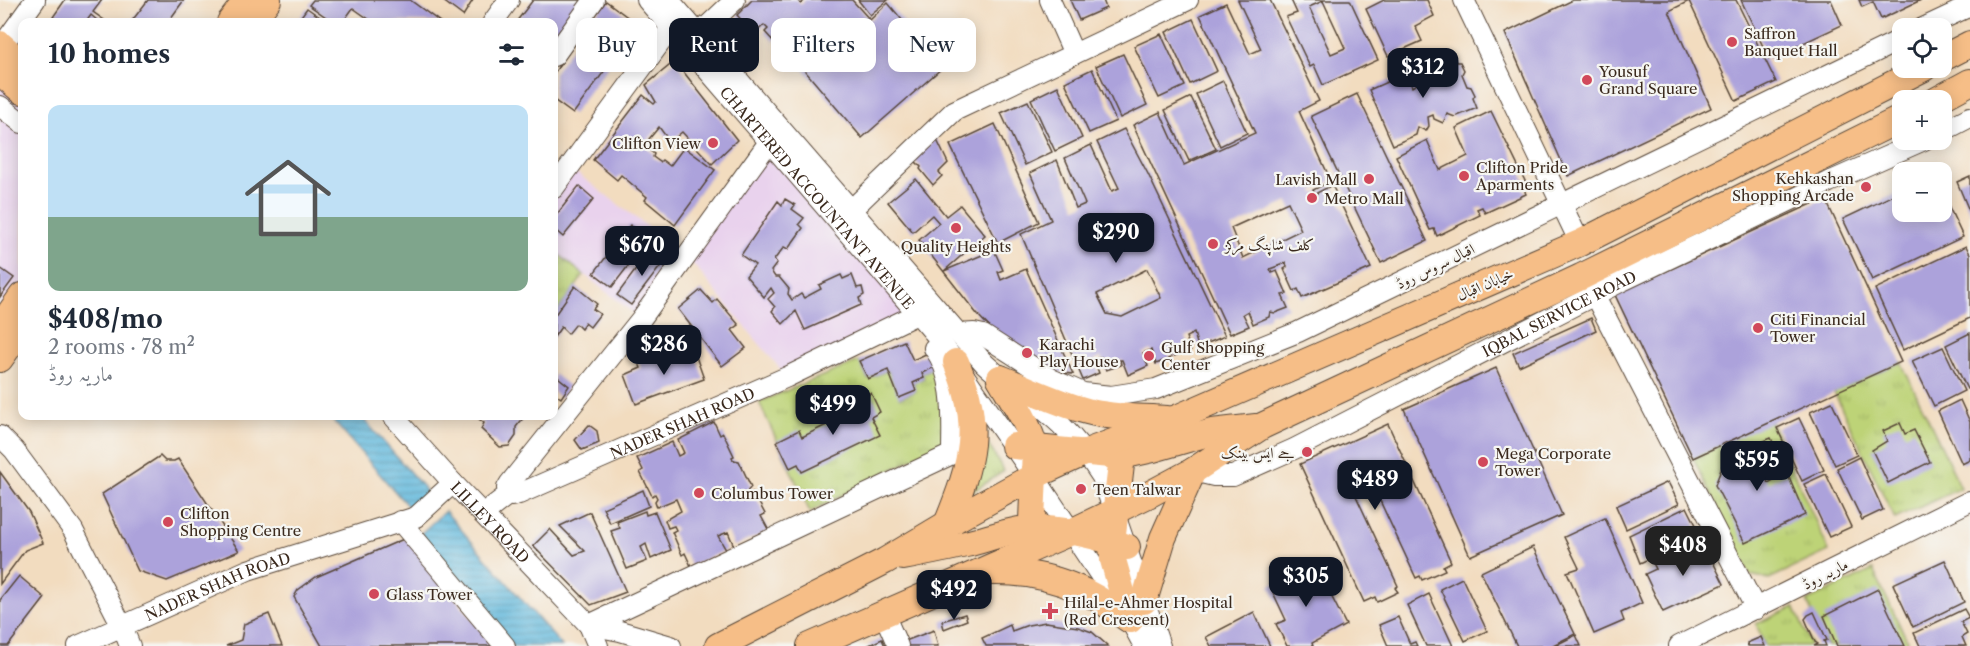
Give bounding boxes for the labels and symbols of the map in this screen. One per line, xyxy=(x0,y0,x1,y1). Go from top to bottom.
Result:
place label: Saffron Banquet Hall xyxy=(1744,24,1838,60)
marker: Saffron Banquet Hall xyxy=(1725,35,1739,49)
pin: $312 xyxy=(1387,48,1459,99)
place label: Yousuf Grand Square xyxy=(1598,62,1697,98)
marker: Yousuf Grand Square xyxy=(1580,73,1594,87)
street label: CHARTERED ACCOUNTANT AVENUE xyxy=(716,82,919,313)
place label: Clifton View xyxy=(612,134,702,153)
marker: Clifton View xyxy=(706,136,720,150)
place label: Clifton Pride Aparments xyxy=(1475,158,1568,194)
marker: Clifton Pride Aparments xyxy=(1457,169,1471,183)
place label: Kehkashan Shopping Arcade xyxy=(1732,169,1855,205)
place label: Lavish Mall xyxy=(1275,170,1358,189)
marker: Lavish Mall xyxy=(1362,172,1376,186)
marker: Kehkashan Shopping Arcade xyxy=(1859,180,1873,194)
place label: Metro Mall xyxy=(1324,189,1404,208)
marker: Metro Mall xyxy=(1305,191,1319,205)
pin: $290 xyxy=(1080,213,1152,264)
marker: Quality Heights xyxy=(949,221,963,235)
pin: $670 xyxy=(606,226,678,277)
place label: کلف شاپنگ مرکز xyxy=(1223,235,1315,256)
place label: Quality Heights xyxy=(901,237,1011,256)
marker: کلف شاپنگ مرکز xyxy=(1206,237,1220,251)
street label: اقبال سروس روڈ xyxy=(1393,239,1478,294)
street label: خیابان اقبال xyxy=(1454,264,1516,304)
street label: IQBAL SERVICE ROAD xyxy=(1479,266,1639,361)
place label: Citi Financial Tower xyxy=(1770,310,1866,346)
marker: Citi Financial Tower xyxy=(1751,321,1765,335)
pin: $286 xyxy=(628,325,700,376)
place label: Karachi Play House xyxy=(1039,335,1119,371)
place label: Gulf Shopping Center xyxy=(1161,338,1264,374)
marker: Karachi Play House xyxy=(1020,346,1034,360)
marker: Gulf Shopping Center xyxy=(1142,349,1156,363)
street label: NADER SHAH ROAD xyxy=(607,383,758,463)
pin: $499 xyxy=(797,385,869,436)
pin: $595 xyxy=(1721,441,1793,492)
place label: جے ایس بینک xyxy=(1221,443,1295,463)
place label: Mega Corporate Tower xyxy=(1495,444,1611,480)
marker: جے ایس بینک xyxy=(1300,445,1314,459)
marker: Mega Corporate Tower xyxy=(1476,455,1490,469)
pin: $489 xyxy=(1339,460,1411,511)
street label: LILLEY ROAD xyxy=(447,477,534,567)
place label: Teen Talwar xyxy=(1093,480,1182,499)
marker: Teen Talwar xyxy=(1074,482,1088,496)
place label: Columbus Tower xyxy=(711,484,834,503)
marker: Columbus Tower xyxy=(692,486,706,500)
place label: Clifton Shopping Centre xyxy=(180,504,301,540)
marker: Clifton Shopping Centre xyxy=(161,515,175,529)
pin: $408 xyxy=(1647,526,1719,577)
street label: NADER SHAH ROAD xyxy=(142,548,293,624)
street label: ماریہ روڈ xyxy=(1799,554,1851,594)
pin: $305 xyxy=(1270,557,1342,608)
pin: $492 xyxy=(918,570,990,621)
place label: Glass Tower xyxy=(386,585,473,604)
marker: Glass Tower xyxy=(367,587,381,601)
place label: Hilal-e-Ahmer Hospital (Red Crescent) xyxy=(1064,593,1233,629)
marker: Hilal-e-Ahmer Hospital (Red Crescent) xyxy=(1041,602,1059,620)

